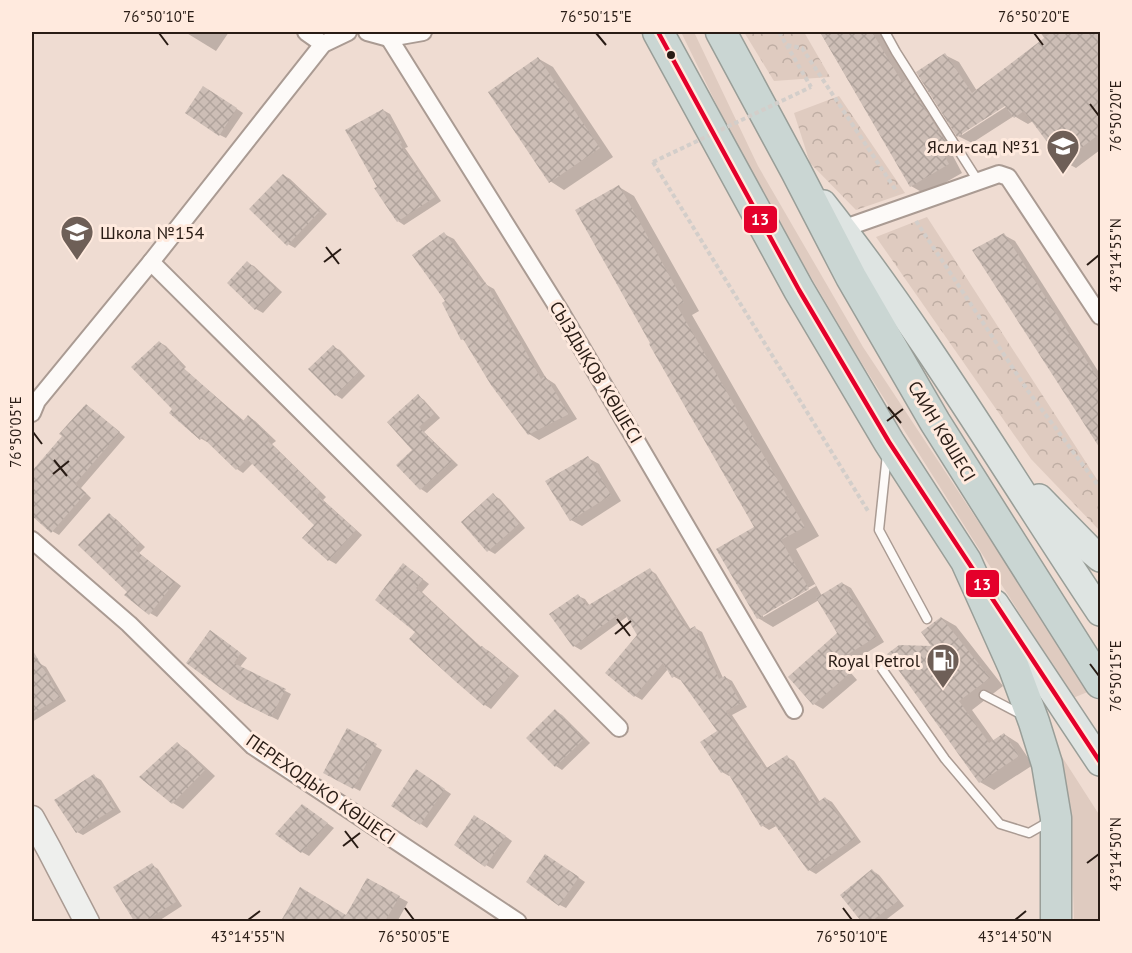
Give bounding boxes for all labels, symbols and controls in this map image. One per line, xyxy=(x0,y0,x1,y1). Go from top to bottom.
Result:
text: 76°50'10"E xyxy=(123,7,195,26)
text: 76°50'15"E xyxy=(560,7,632,26)
text: 76°50'20"E xyxy=(998,7,1070,26)
unlabelled marker xyxy=(665,49,677,61)
text: 76°50'20"E xyxy=(1106,80,1125,152)
school or university icon: Ясли-сад №31 xyxy=(1045,128,1081,175)
place label: Ясли-сад №31 xyxy=(927,135,1040,158)
line badge: 13 xyxy=(743,205,778,234)
text: 13 xyxy=(751,209,769,229)
school or university icon: Школа №154 xyxy=(59,214,95,261)
text: 43°14'55"N xyxy=(1106,218,1125,292)
place label: Школа №154 xyxy=(100,221,205,244)
street label: СЫЗДЫҚОВ КӨШЕСІ xyxy=(544,297,648,447)
street label: САИН КӨШЕСІ xyxy=(903,376,981,486)
text: 76°50'05"E xyxy=(6,396,25,468)
line badge: 13 xyxy=(965,569,1000,598)
text: 13 xyxy=(973,574,991,594)
text: 76°50'15"E xyxy=(1106,640,1125,712)
fuel station icon: Royal Petrol xyxy=(925,642,961,689)
place label: Royal Petrol xyxy=(828,649,921,672)
street label: ПЕРЕХОДЬКО КӨШЕСІ xyxy=(242,729,400,849)
text: 43°14'50"N xyxy=(1106,817,1125,891)
text: 43°14'55"N xyxy=(211,927,285,946)
text: 76°50'05"E xyxy=(378,927,450,946)
text: 76°50'10"E xyxy=(816,927,888,946)
text: 43°14'50"N xyxy=(978,927,1052,946)

